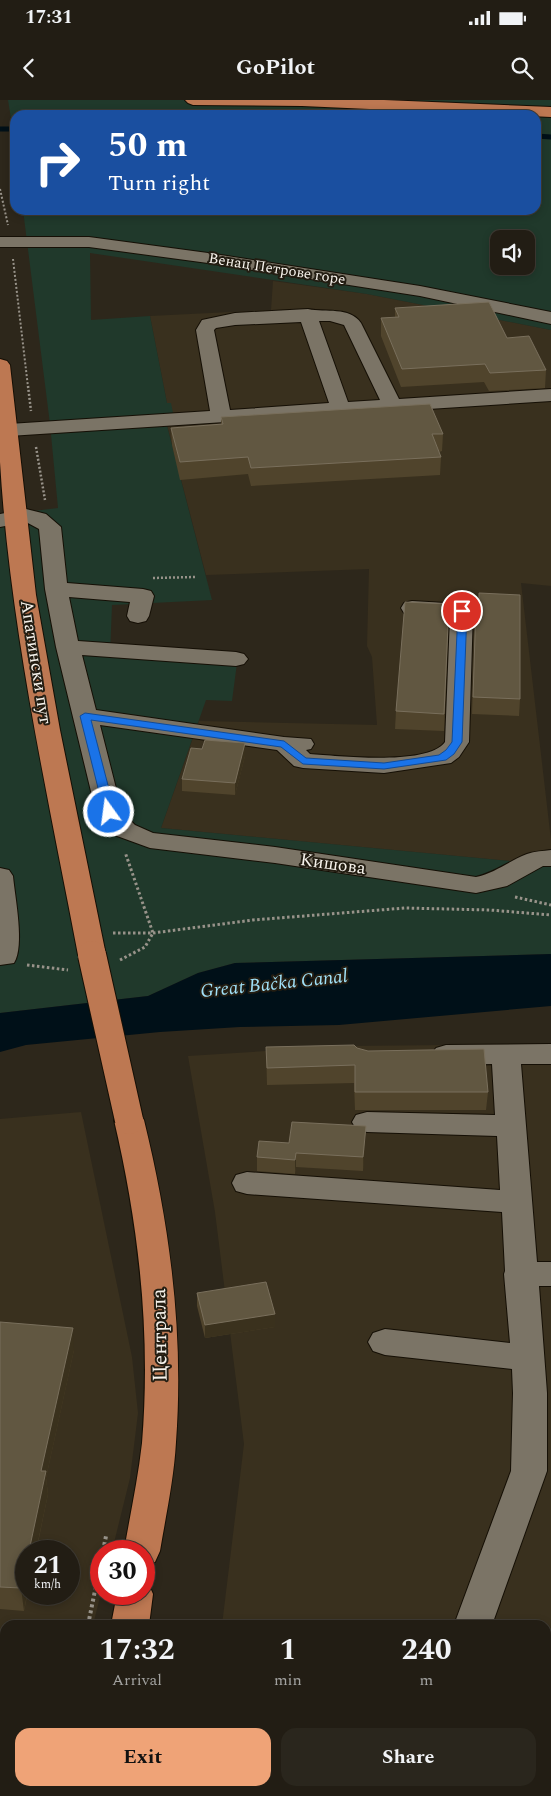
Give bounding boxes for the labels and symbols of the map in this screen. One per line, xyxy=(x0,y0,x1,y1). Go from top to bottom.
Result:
street label: Венац Петрове горе xyxy=(207,247,347,291)
pin xyxy=(441,590,483,632)
street label: Апатински пут xyxy=(13,598,59,726)
position arrow xyxy=(82,785,134,837)
street label: Кишова xyxy=(298,846,368,882)
water label: Great Bačka Canal xyxy=(199,962,349,1006)
street label: Централа xyxy=(143,1287,177,1382)
speed limit sign: 30 xyxy=(90,1540,155,1605)

